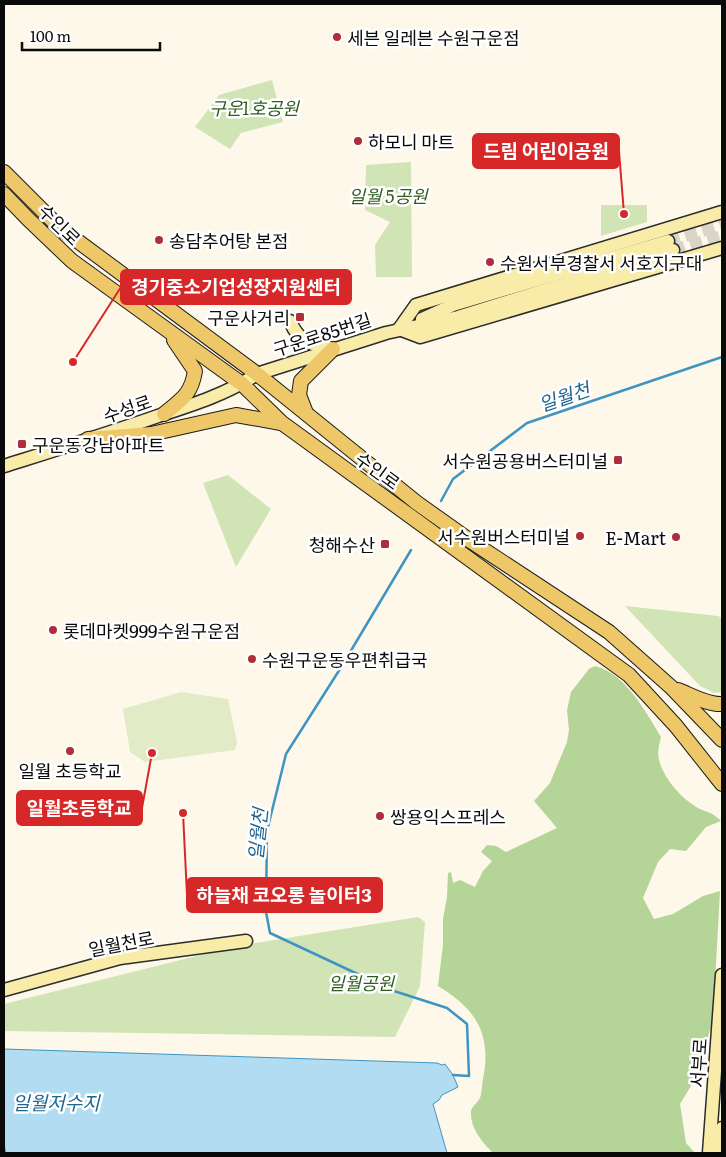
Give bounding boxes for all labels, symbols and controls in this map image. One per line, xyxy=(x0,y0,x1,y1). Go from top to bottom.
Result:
scale bar xyxy=(22,20,160,52)
text: 100 m xyxy=(30,24,71,47)
place label: 세븐 일레븐 수원구운점 xyxy=(347,24,520,51)
marker: 세븐 일레븐 수원구운점 xyxy=(331,31,343,43)
park label: 구운1호공원 xyxy=(209,94,300,121)
place label: 하모니 마트 xyxy=(368,128,454,155)
callout: 드림 어린이공원 xyxy=(473,134,619,168)
marker: 하모니 마트 xyxy=(352,135,364,147)
text: 드림 어린이공원 xyxy=(483,136,609,164)
park label: 일월 5공원 xyxy=(348,182,429,209)
street label: 수인로 xyxy=(33,197,87,251)
place label: 송담추어탕 본점 xyxy=(169,227,289,254)
marker: 송담추어탕 본점 xyxy=(153,234,165,246)
place label: 수원서부경찰서 서호지구대 xyxy=(500,249,702,276)
marker: 수원서부경찰서 서호지구대 xyxy=(484,256,496,268)
callout: 경기중소기업성장지원센터 xyxy=(121,270,351,304)
text: 경기중소기업성장지원센터 xyxy=(131,272,341,300)
place label: 구운사거리 xyxy=(207,304,290,331)
street label: 구운로85번길 xyxy=(269,305,375,363)
marker: 구운사거리 xyxy=(294,311,306,323)
water label: 일월천 xyxy=(535,374,595,418)
street label: 수성로 xyxy=(99,387,155,429)
place label: 구운동강남아파트 xyxy=(32,431,164,458)
marker: 구운동강남아파트 xyxy=(16,438,28,450)
street label: 수인로 xyxy=(350,444,406,496)
place label: 서수원공용버스터미널 xyxy=(442,447,608,474)
marker: 서수원공용버스터미널 xyxy=(612,454,624,466)
place label: 서수원버스터미널 xyxy=(438,523,570,550)
place label: E-Mart xyxy=(605,524,667,551)
marker: 서수원버스터미널 xyxy=(574,530,586,542)
place label: 청해수산 xyxy=(309,531,375,558)
marker: E-Mart xyxy=(670,531,682,543)
marker: 청해수산 xyxy=(379,538,391,550)
place label: 롯데마켓999수원구운점 xyxy=(63,617,240,644)
marker: 롯데마켓999수원구운점 xyxy=(47,624,59,636)
place label: 수원구운동우편취급국 xyxy=(262,646,428,673)
marker: 수원구운동우편취급국 xyxy=(246,653,258,665)
marker: 일월 초등학교 xyxy=(64,745,76,757)
place label: 일월 초등학교 xyxy=(19,757,121,784)
callout: 일월초등학교 xyxy=(17,791,142,825)
text: 일월초등학교 xyxy=(27,793,131,821)
place label: 쌍용익스프레스 xyxy=(390,803,506,830)
water label: 일월천 xyxy=(240,805,274,862)
marker: 쌍용익스프레스 xyxy=(374,810,386,822)
callout: 하늘채 코오롱 놀이터3 xyxy=(187,878,382,912)
text: 하늘채 코오롱 놀이터3 xyxy=(196,880,372,908)
street label: 일월천로 xyxy=(86,923,156,963)
park label: 일월공원 xyxy=(328,969,396,996)
street label: 서부로 xyxy=(683,1037,713,1089)
water label: 일월저수지 xyxy=(12,1088,101,1116)

